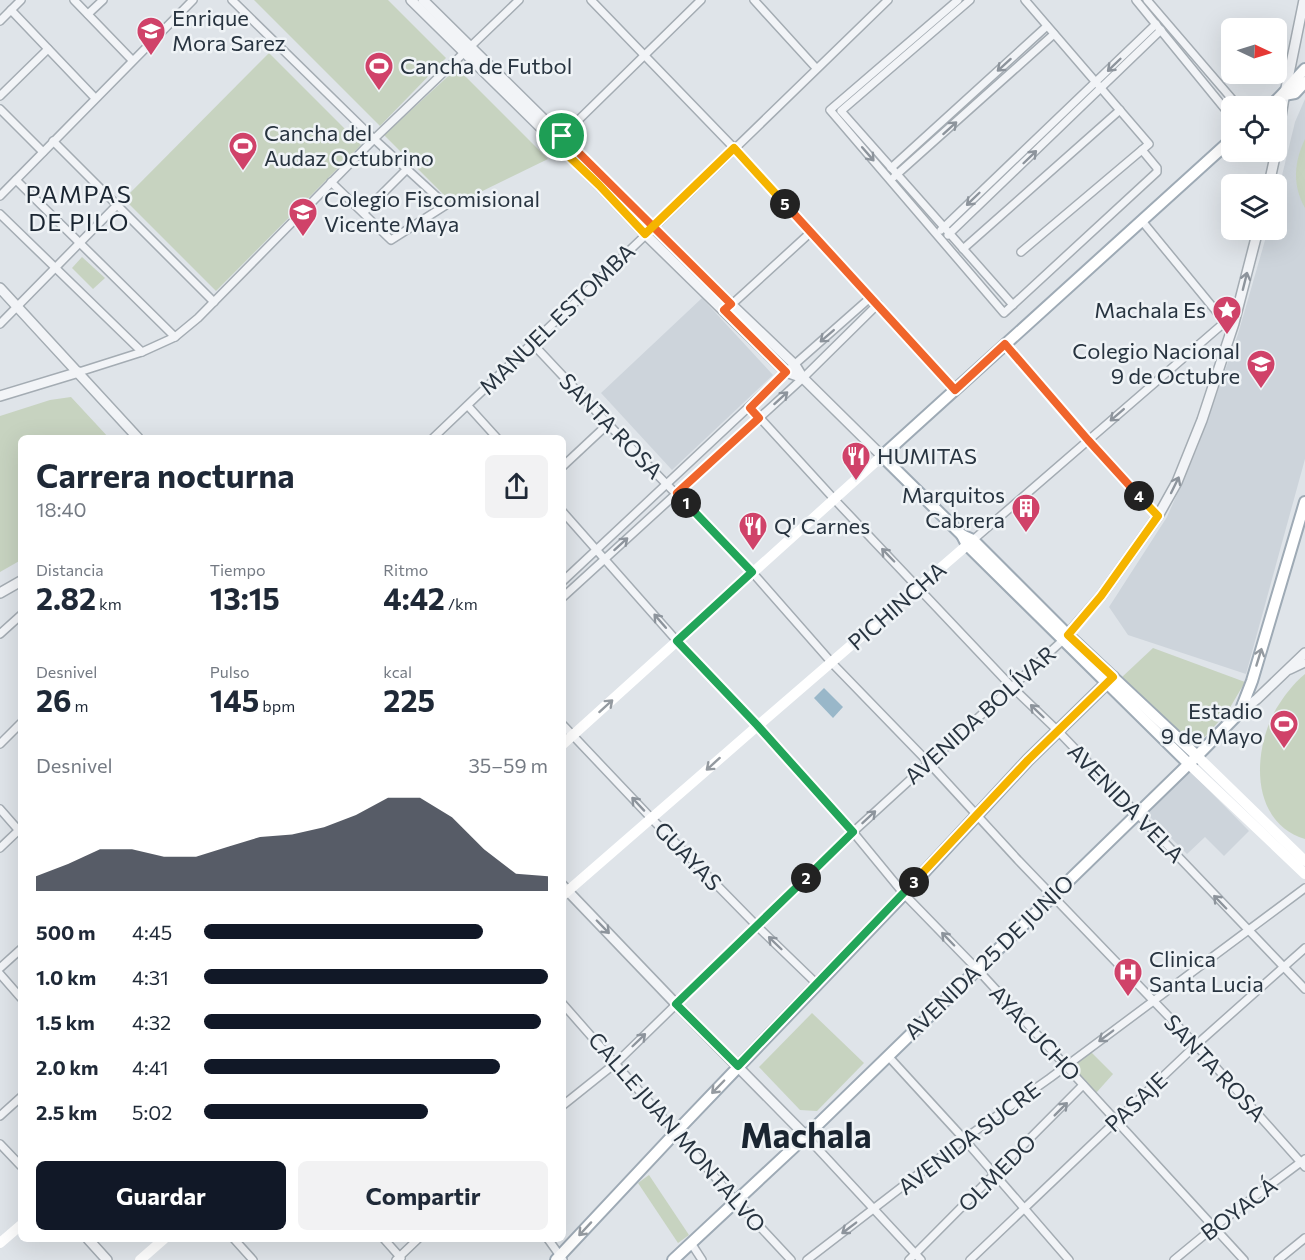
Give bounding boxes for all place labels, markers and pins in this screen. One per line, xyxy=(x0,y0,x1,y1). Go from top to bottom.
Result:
place label: Enrique Mora Sarez xyxy=(172,4,286,56)
school or university icon: Enrique Mora Sarez xyxy=(135,15,167,57)
sports icon: Cancha de Futbol xyxy=(363,50,395,92)
place label: Cancha de Futbol xyxy=(400,52,572,79)
pin xyxy=(536,110,587,161)
place label: Cancha del Audaz Octubrino xyxy=(264,119,434,171)
sports icon: Cancha del Audaz Octubrino xyxy=(227,130,259,172)
place label: Colegio Fiscomisional Vicente Maya xyxy=(324,185,540,237)
pin: 5 xyxy=(770,189,800,219)
school or university icon: Colegio Fiscomisional Vicente Maya xyxy=(287,196,319,238)
place icon: Machala Es xyxy=(1211,294,1243,336)
place label: Machala Es xyxy=(1094,296,1206,323)
place label: Colegio Nacional 9 de Octubre xyxy=(1072,337,1240,389)
school or university icon: Colegio Nacional 9 de Octubre xyxy=(1245,348,1277,390)
restaurant icon: HUMITAS xyxy=(840,440,872,482)
place label: HUMITAS xyxy=(877,442,977,469)
place label: Marquitos Cabrera xyxy=(902,481,1005,533)
pin: 4 xyxy=(1124,481,1154,511)
pin: 1 xyxy=(671,488,701,518)
building icon: Marquitos Cabrera xyxy=(1010,492,1042,534)
restaurant icon: Q' Carnes xyxy=(737,510,769,552)
place label: Q' Carnes xyxy=(774,512,870,539)
place label: Estadio 9 de Mayo xyxy=(1161,697,1263,749)
sports icon: Estadio 9 de Mayo xyxy=(1268,708,1300,750)
pin: 2 xyxy=(791,863,821,893)
pin: 3 xyxy=(899,867,929,897)
place label: Clinica Santa Lucia xyxy=(1149,945,1264,997)
hospital icon: Clinica Santa Lucia xyxy=(1112,956,1144,998)

